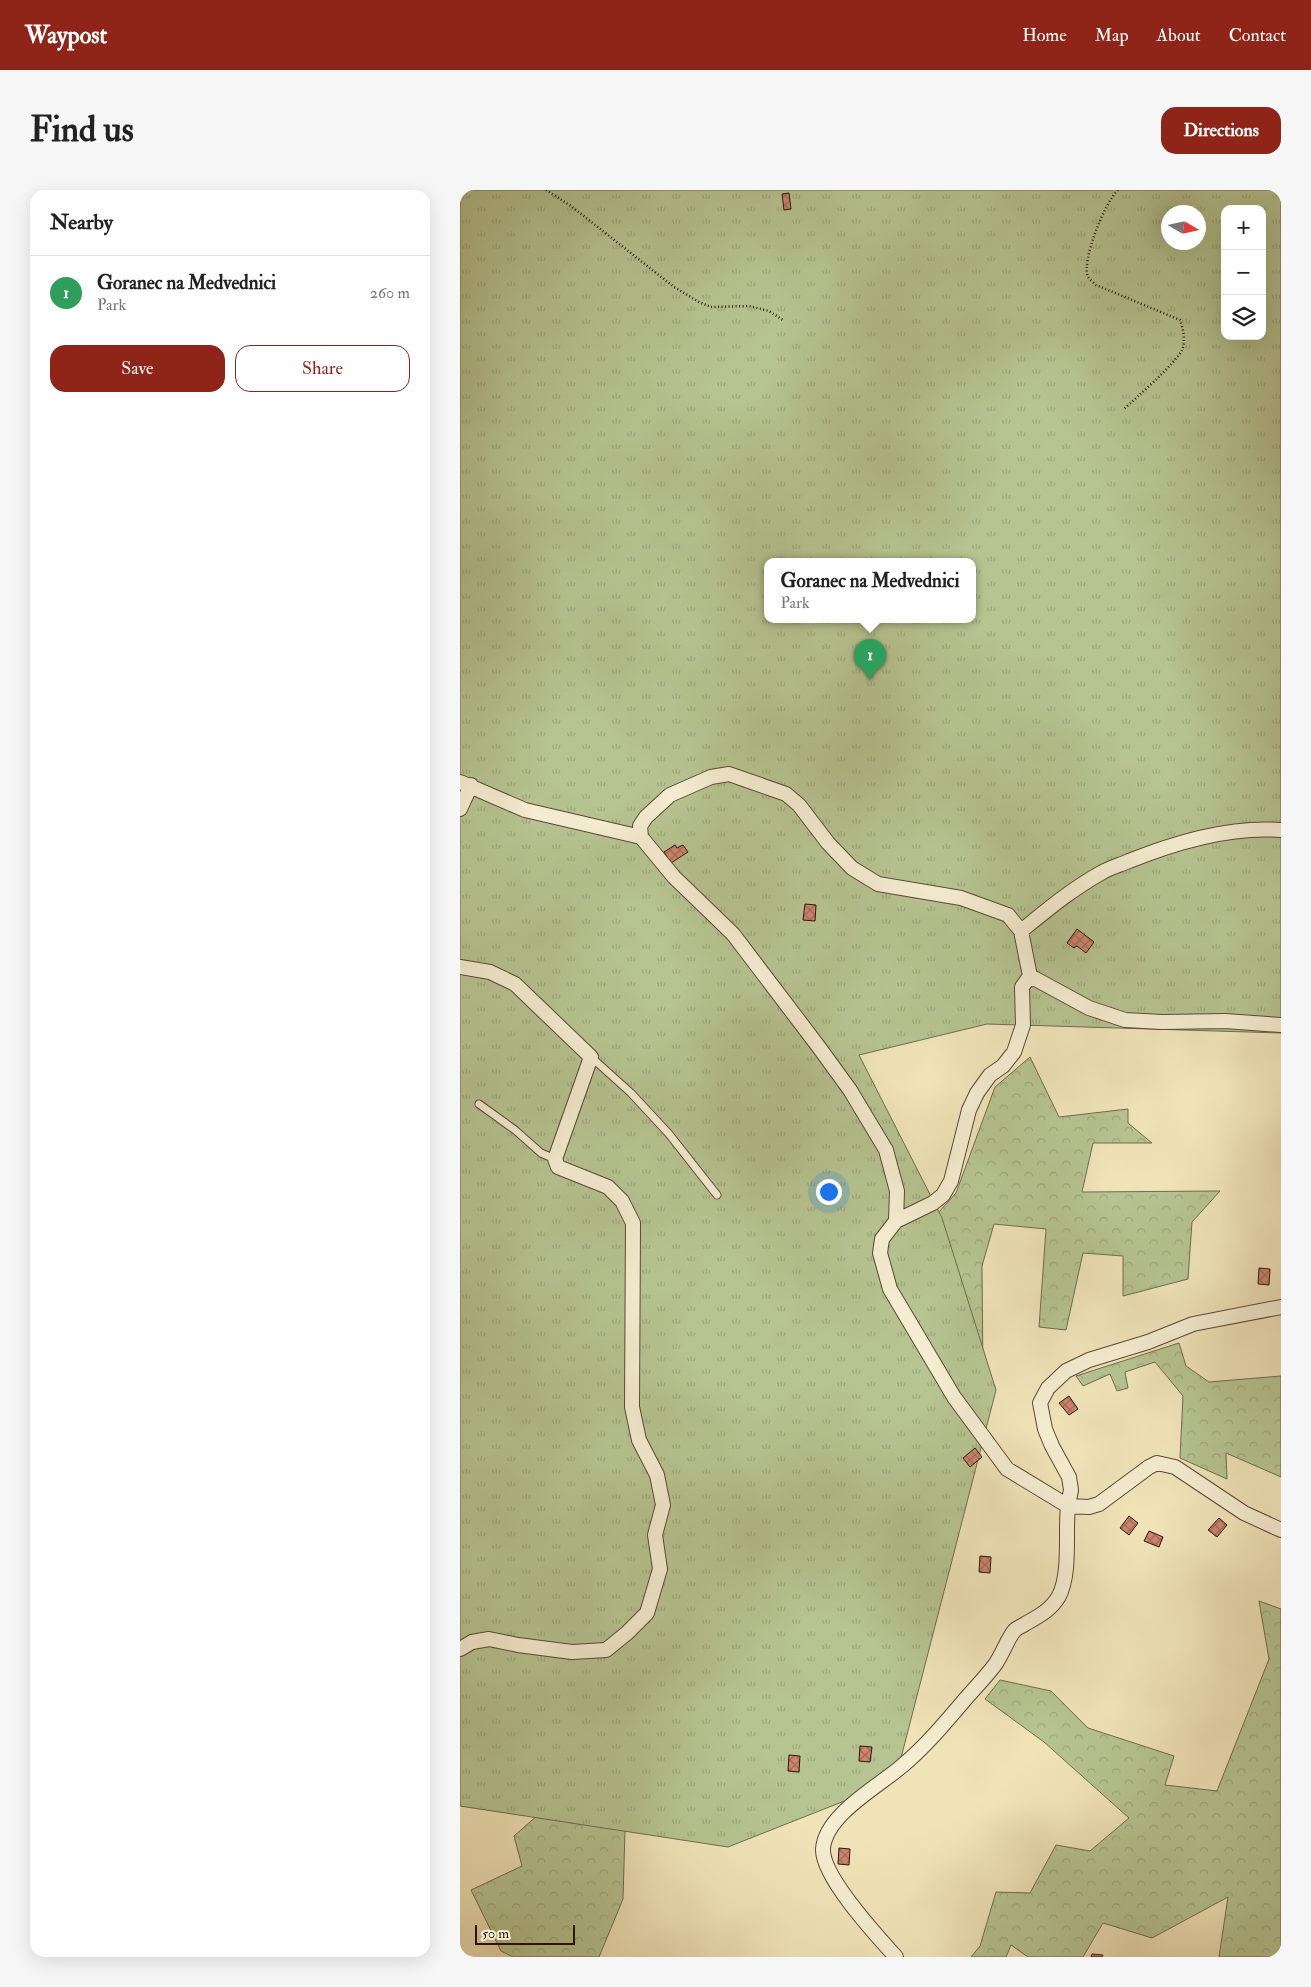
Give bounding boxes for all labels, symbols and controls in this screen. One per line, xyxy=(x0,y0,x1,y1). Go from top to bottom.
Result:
text: Waypost xyxy=(25,20,107,51)
text: Home xyxy=(1022,24,1067,47)
text: Map xyxy=(1095,24,1129,47)
text: About xyxy=(1157,24,1201,47)
text: Contact xyxy=(1229,24,1286,47)
button: Directions xyxy=(1161,107,1281,154)
text: Find us xyxy=(30,108,134,152)
north arrow xyxy=(1161,205,1206,250)
map controls xyxy=(1221,205,1266,340)
button: + xyxy=(1221,205,1266,250)
text: Nearby xyxy=(50,209,113,236)
button: − xyxy=(1221,250,1266,295)
text: Goranec na Medvednici xyxy=(97,271,276,295)
text: 1 xyxy=(63,283,69,303)
text: 260 m xyxy=(370,283,410,303)
text: Park xyxy=(97,295,126,315)
button: layers xyxy=(1221,295,1266,340)
button: Save xyxy=(50,345,225,392)
button: Share xyxy=(235,345,410,392)
popup xyxy=(764,558,976,623)
text: Goranec na Medvednici xyxy=(780,569,960,593)
text: Park xyxy=(780,593,810,613)
pin: 1 xyxy=(854,639,886,680)
your location xyxy=(816,1179,842,1205)
scale bar xyxy=(475,1922,575,1945)
text: 50 m xyxy=(482,1925,509,1942)

